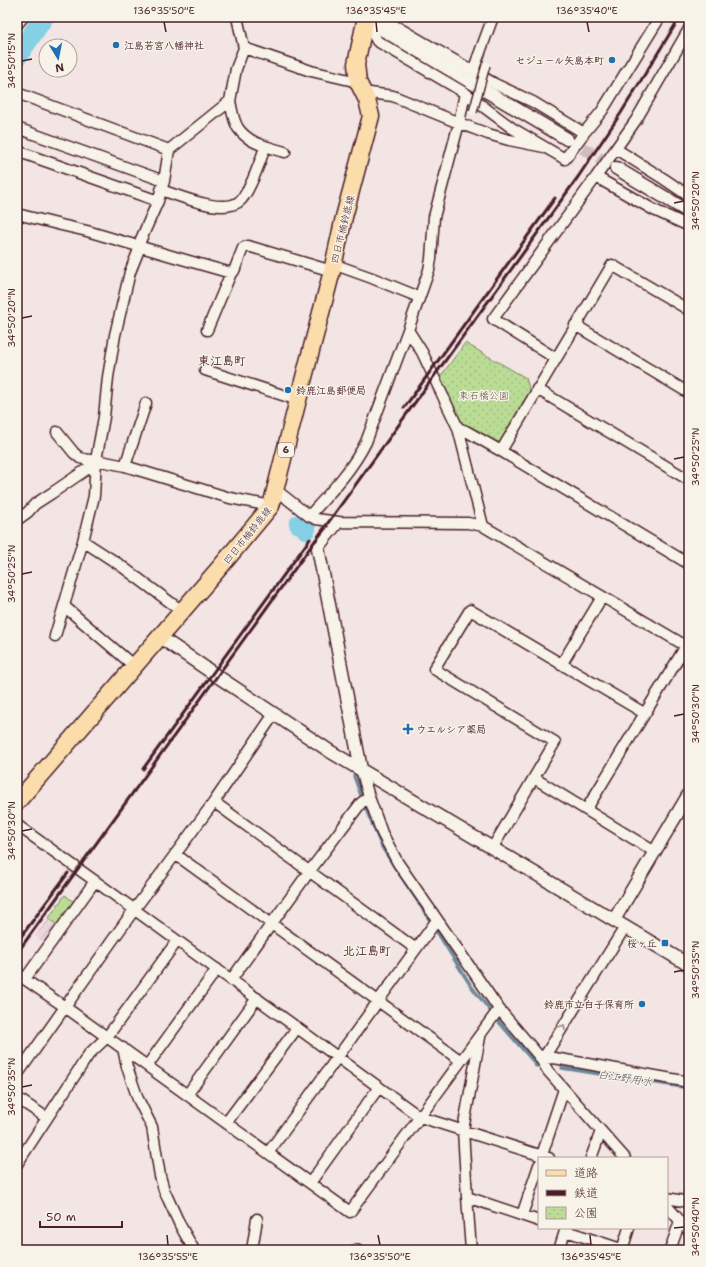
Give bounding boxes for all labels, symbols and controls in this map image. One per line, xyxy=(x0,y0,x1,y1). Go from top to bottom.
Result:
text: 136°35'50"E xyxy=(133,4,195,17)
text: 136°35'45"E xyxy=(346,4,406,17)
text: 136°35'40"E xyxy=(556,4,618,17)
text: 34°50'15"N xyxy=(5,33,18,89)
north arrow xyxy=(38,38,78,78)
place label: 江島若宮八幡神社 xyxy=(124,39,204,52)
marker: 江島若宮八幡神社 xyxy=(111,40,121,50)
place label: セジュール矢島本町 xyxy=(515,54,604,67)
marker: セジュール矢島本町 xyxy=(607,55,617,65)
text: N xyxy=(54,59,65,76)
text: 34°50'20"N xyxy=(689,171,702,231)
street label: 四日市楠鈴鹿線 xyxy=(328,194,357,265)
text: 34°50'20"N xyxy=(5,288,18,348)
district label: 東江島町 xyxy=(198,353,246,369)
place label: 鈴鹿江島郵便局 xyxy=(296,384,366,397)
marker: 鈴鹿江島郵便局 xyxy=(283,385,293,395)
park label: 東石橋公園 xyxy=(459,389,509,402)
text: 34°50'25"N xyxy=(689,428,702,486)
road number: 6 xyxy=(278,443,294,457)
street label: 四日市楠鈴鹿線 xyxy=(220,504,274,567)
text: 34°50'25"N xyxy=(5,545,18,603)
text: 34°50'30"N xyxy=(689,684,702,744)
place label: ウエルシア薬局 xyxy=(416,723,486,736)
marker: ウエルシア薬局 xyxy=(403,724,413,734)
text: 34°50'30"N xyxy=(5,801,18,861)
place label: 桜ヶ丘 xyxy=(627,937,657,950)
marker: 桜ヶ丘 xyxy=(660,938,670,948)
text: 34°50'35"N xyxy=(689,941,702,999)
district label: 北江島町 xyxy=(343,943,391,959)
place label: 鈴鹿市立白子保育所 xyxy=(544,998,634,1011)
marker: 鈴鹿市立白子保育所 xyxy=(637,999,647,1009)
one-way arrow xyxy=(559,1024,566,1031)
text: 34°50'35"N xyxy=(5,1058,18,1116)
water label: 白江野用水 xyxy=(597,1067,653,1090)
legend xyxy=(538,1157,668,1229)
text: 道路 xyxy=(574,1165,598,1181)
text: 鉄道 xyxy=(574,1185,598,1201)
text: 34°50'40"N xyxy=(689,1197,702,1257)
scale bar xyxy=(40,1203,122,1229)
text: 公園 xyxy=(574,1205,598,1221)
text: 50 m xyxy=(46,1209,76,1225)
text: 136°35'55"E xyxy=(138,1250,198,1263)
text: 136°35'50"E xyxy=(349,1250,411,1263)
text: 136°35'45"E xyxy=(561,1250,621,1263)

